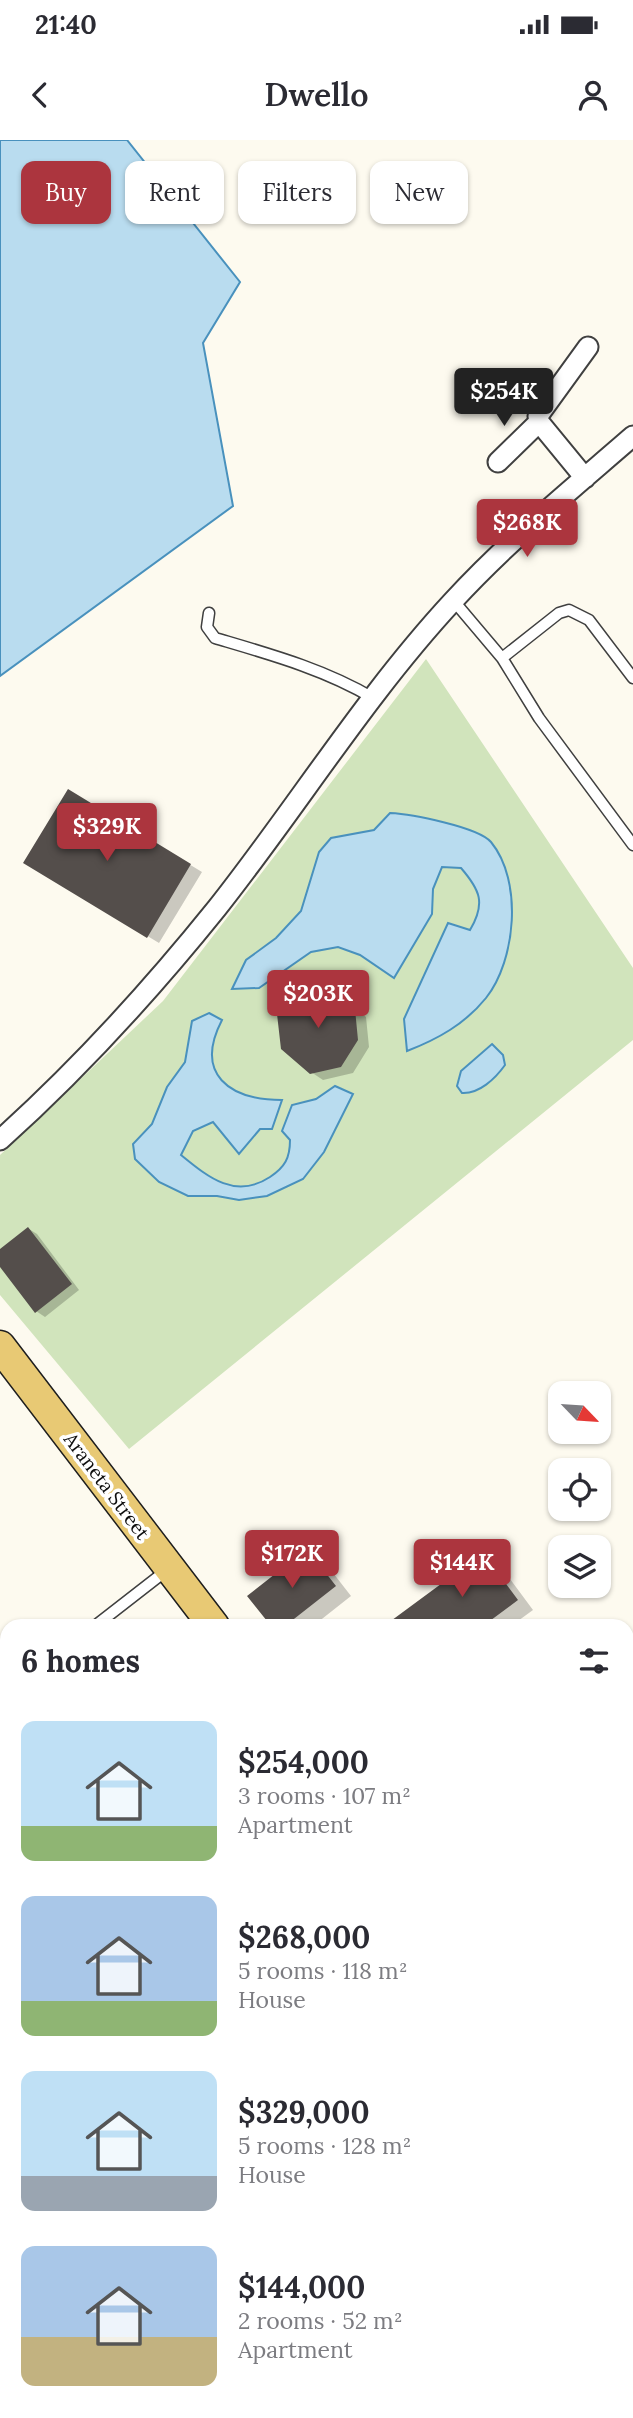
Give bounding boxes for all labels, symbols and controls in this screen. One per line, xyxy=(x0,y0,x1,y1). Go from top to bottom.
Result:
text: 21:40 xyxy=(35,8,97,41)
text: Dwello xyxy=(264,74,369,115)
icon: back xyxy=(21,76,59,114)
icon: person xyxy=(574,76,612,114)
chip: Buy xyxy=(21,161,111,224)
chip: Rent xyxy=(125,161,224,224)
chip: Filters xyxy=(238,161,356,224)
chip: New xyxy=(370,161,468,224)
pin: $254K xyxy=(455,369,553,428)
text: $254K xyxy=(470,376,538,405)
pin: $268K xyxy=(478,500,576,559)
text: $268K xyxy=(493,507,561,536)
pin: $329K xyxy=(58,804,156,863)
text: $329K xyxy=(73,811,141,840)
pin: $203K xyxy=(269,970,367,1030)
text: $203K xyxy=(283,978,353,1007)
north arrow xyxy=(548,1381,611,1444)
map controls xyxy=(548,1381,611,1598)
street label: Araneta Street xyxy=(58,1427,155,1545)
button: locate xyxy=(548,1458,611,1521)
pin: $172K xyxy=(243,1530,341,1590)
button: layers xyxy=(548,1535,611,1598)
text: $172K xyxy=(261,1538,323,1567)
pin: $144K xyxy=(413,1540,511,1599)
text: $144K xyxy=(430,1547,494,1576)
text: 6 homes xyxy=(21,1642,140,1680)
icon: filters xyxy=(575,1642,613,1680)
text: $254,000 xyxy=(238,1743,369,1781)
icon: home xyxy=(77,1749,161,1833)
text: 3 rooms · 107 m² xyxy=(238,1781,411,1810)
text: Apartment xyxy=(238,1810,353,1839)
text: $268,000 xyxy=(238,1918,370,1956)
icon: home xyxy=(77,1924,161,2008)
text: 5 rooms · 118 m² xyxy=(238,1956,408,1985)
text: House xyxy=(238,1985,306,2014)
text: $329,000 xyxy=(238,2093,370,2131)
icon: home xyxy=(77,2099,161,2183)
text: 5 rooms · 128 m² xyxy=(238,2131,411,2160)
text: House xyxy=(238,2160,306,2189)
text: $144,000 xyxy=(238,2268,365,2306)
icon: home xyxy=(77,2274,161,2358)
text: 2 rooms · 52 m² xyxy=(238,2306,403,2335)
text: Apartment xyxy=(238,2335,353,2364)

